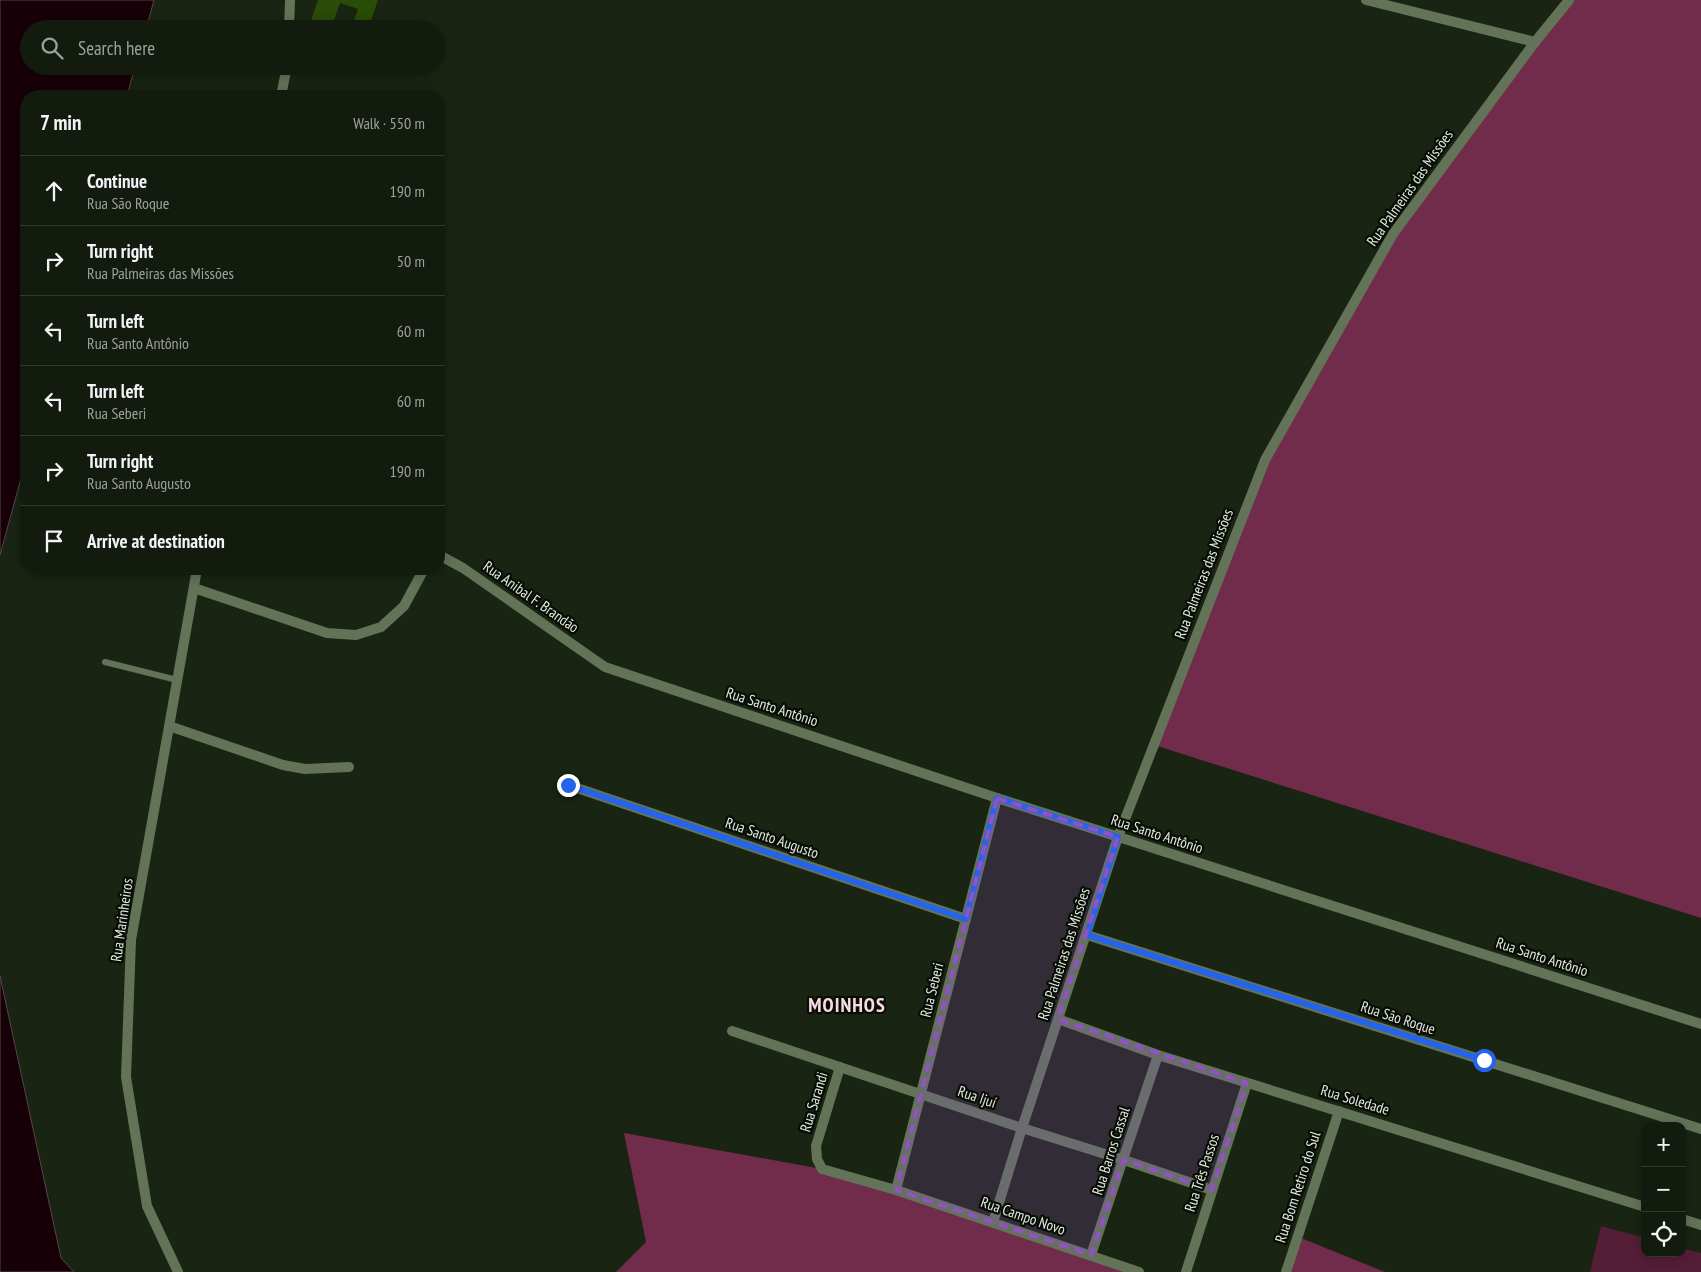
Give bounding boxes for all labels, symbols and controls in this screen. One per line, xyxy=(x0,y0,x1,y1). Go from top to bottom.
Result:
search box xyxy=(20,20,445,75)
icon: search xyxy=(38,34,66,62)
text: Search here xyxy=(78,36,155,60)
text: 7 min xyxy=(40,109,82,136)
text: Walk · 550 m xyxy=(353,113,425,133)
street label: Rua Palmeiras das Missões xyxy=(1362,126,1457,250)
text: Continue xyxy=(87,169,147,193)
icon: ahead xyxy=(40,177,68,205)
text: 190 m xyxy=(390,181,425,201)
text: Rua São Roque xyxy=(87,193,169,213)
text: Turn right xyxy=(87,239,153,263)
icon: right xyxy=(40,247,68,275)
text: 50 m xyxy=(397,251,425,271)
text: Rua Palmeiras das Missões xyxy=(87,263,234,283)
text: Turn left xyxy=(87,309,144,333)
icon: left xyxy=(40,317,68,345)
text: 60 m xyxy=(397,321,425,341)
text: Rua Santo Antônio xyxy=(87,333,189,353)
text: Turn left xyxy=(87,379,144,403)
icon: left xyxy=(40,387,68,415)
text: 60 m xyxy=(397,391,425,411)
text: Rua Seberi xyxy=(87,403,146,423)
text: Turn right xyxy=(87,449,153,473)
icon: right xyxy=(40,457,68,485)
text: 190 m xyxy=(390,461,425,481)
text: Rua Santo Augusto xyxy=(87,473,191,493)
street label: Rua Palmeiras das Missões xyxy=(1170,506,1237,642)
icon: arrive xyxy=(40,527,68,555)
text: Arrive at destination xyxy=(87,529,225,553)
street label: Rua Anibal F. Brandão xyxy=(480,557,583,637)
street label: Rua Santo Antônio xyxy=(724,683,821,730)
route end xyxy=(557,774,580,797)
street label: Rua Santo Antônio xyxy=(1109,810,1206,857)
street label: Rua Santo Augusto xyxy=(723,813,821,862)
street label: Rua Marinheiros xyxy=(106,877,137,963)
street label: Rua Palmeiras das Missões xyxy=(1033,885,1094,1022)
street label: Rua Santo Antônio xyxy=(1494,933,1591,980)
street label: Rua Seberi xyxy=(916,961,947,1019)
district label: MOINHOS xyxy=(808,992,886,1018)
street label: Rua São Roque xyxy=(1358,997,1438,1038)
route start xyxy=(1473,1049,1496,1072)
street label: Rua Sarandi xyxy=(795,1070,832,1134)
street label: Rua Soledade xyxy=(1319,1080,1392,1119)
street label: Rua Ijuí xyxy=(955,1081,1000,1112)
street label: Rua Barros Cassal xyxy=(1087,1104,1134,1197)
map controls xyxy=(1641,1122,1686,1257)
button: + xyxy=(1641,1122,1686,1167)
street label: Rua Bom Retiro do Sul xyxy=(1271,1128,1325,1245)
street label: Rua Três Passos xyxy=(1180,1132,1223,1214)
button: − xyxy=(1641,1167,1686,1212)
street label: Rua Campo Novo xyxy=(978,1192,1068,1239)
button: locate xyxy=(1641,1212,1686,1257)

